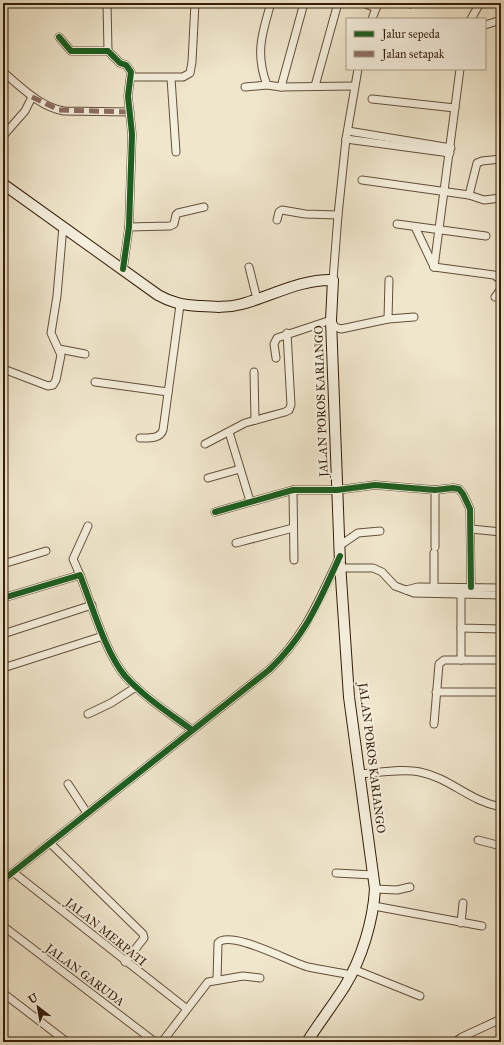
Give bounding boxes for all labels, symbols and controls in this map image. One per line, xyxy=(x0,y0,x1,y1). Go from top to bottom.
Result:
legend xyxy=(346,18,486,70)
text: Jalur sepeda xyxy=(380,27,441,42)
text: Jalan setapak xyxy=(380,47,445,62)
street label: JALAN POROS KARIANGO xyxy=(311,325,332,479)
street label: JALAN POROS KARIANGO xyxy=(355,680,388,834)
street label: JALAN MERPATI xyxy=(61,894,149,970)
street label: JALAN GARUDA xyxy=(41,940,127,1010)
north arrow xyxy=(18,987,58,1027)
text: U xyxy=(26,991,40,1007)

